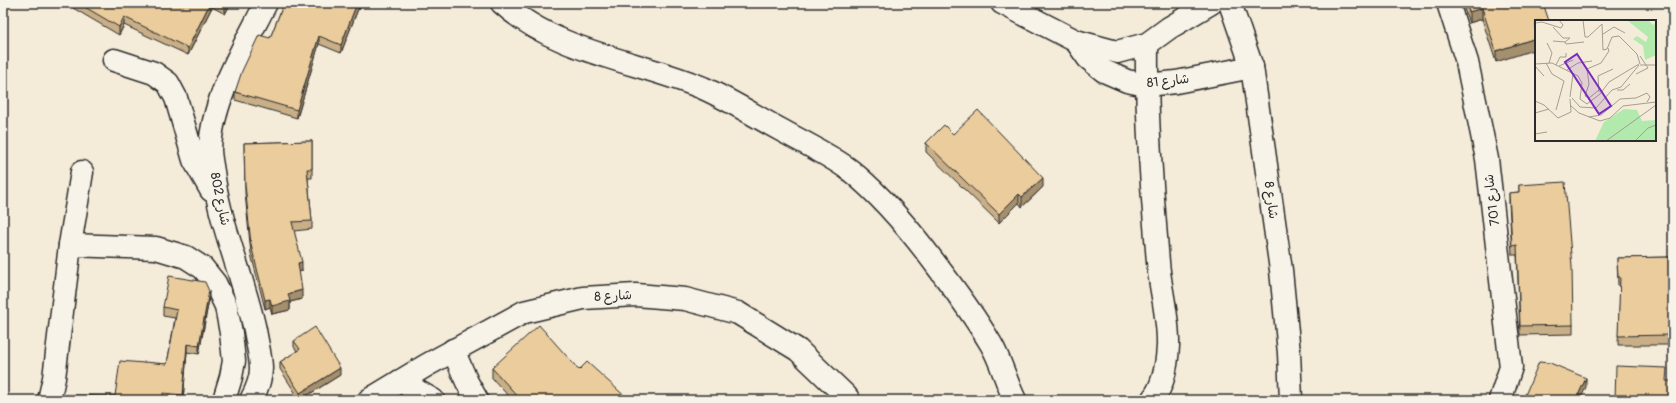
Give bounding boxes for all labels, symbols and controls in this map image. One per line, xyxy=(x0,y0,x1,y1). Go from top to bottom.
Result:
inset map xyxy=(1535,20,1656,141)
street label: شارع 81 xyxy=(1146,71,1190,92)
street label: شارع 802 xyxy=(206,171,233,227)
street label: شارع 701 xyxy=(1481,173,1504,227)
street label: شارع 8 xyxy=(1259,180,1282,220)
street label: شارع 8 xyxy=(594,287,632,306)

